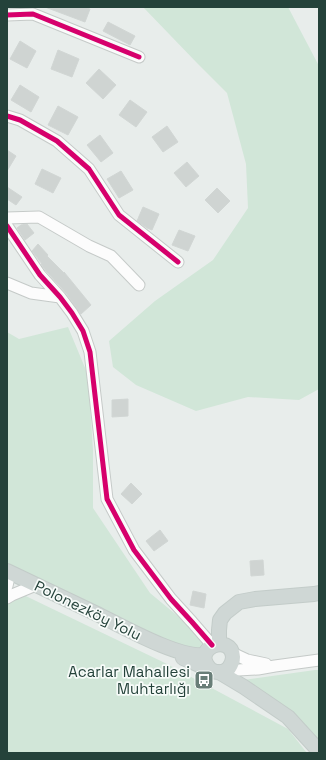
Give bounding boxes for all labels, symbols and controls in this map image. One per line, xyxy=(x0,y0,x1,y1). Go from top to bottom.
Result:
street label: Polonezköy Yolu xyxy=(32,576,144,644)
place label: Acarlar Mahallesi Muhtarlığı xyxy=(68,662,190,698)
bus stop icon: Acarlar Mahallesi Muhtarlığı xyxy=(193,669,215,691)

